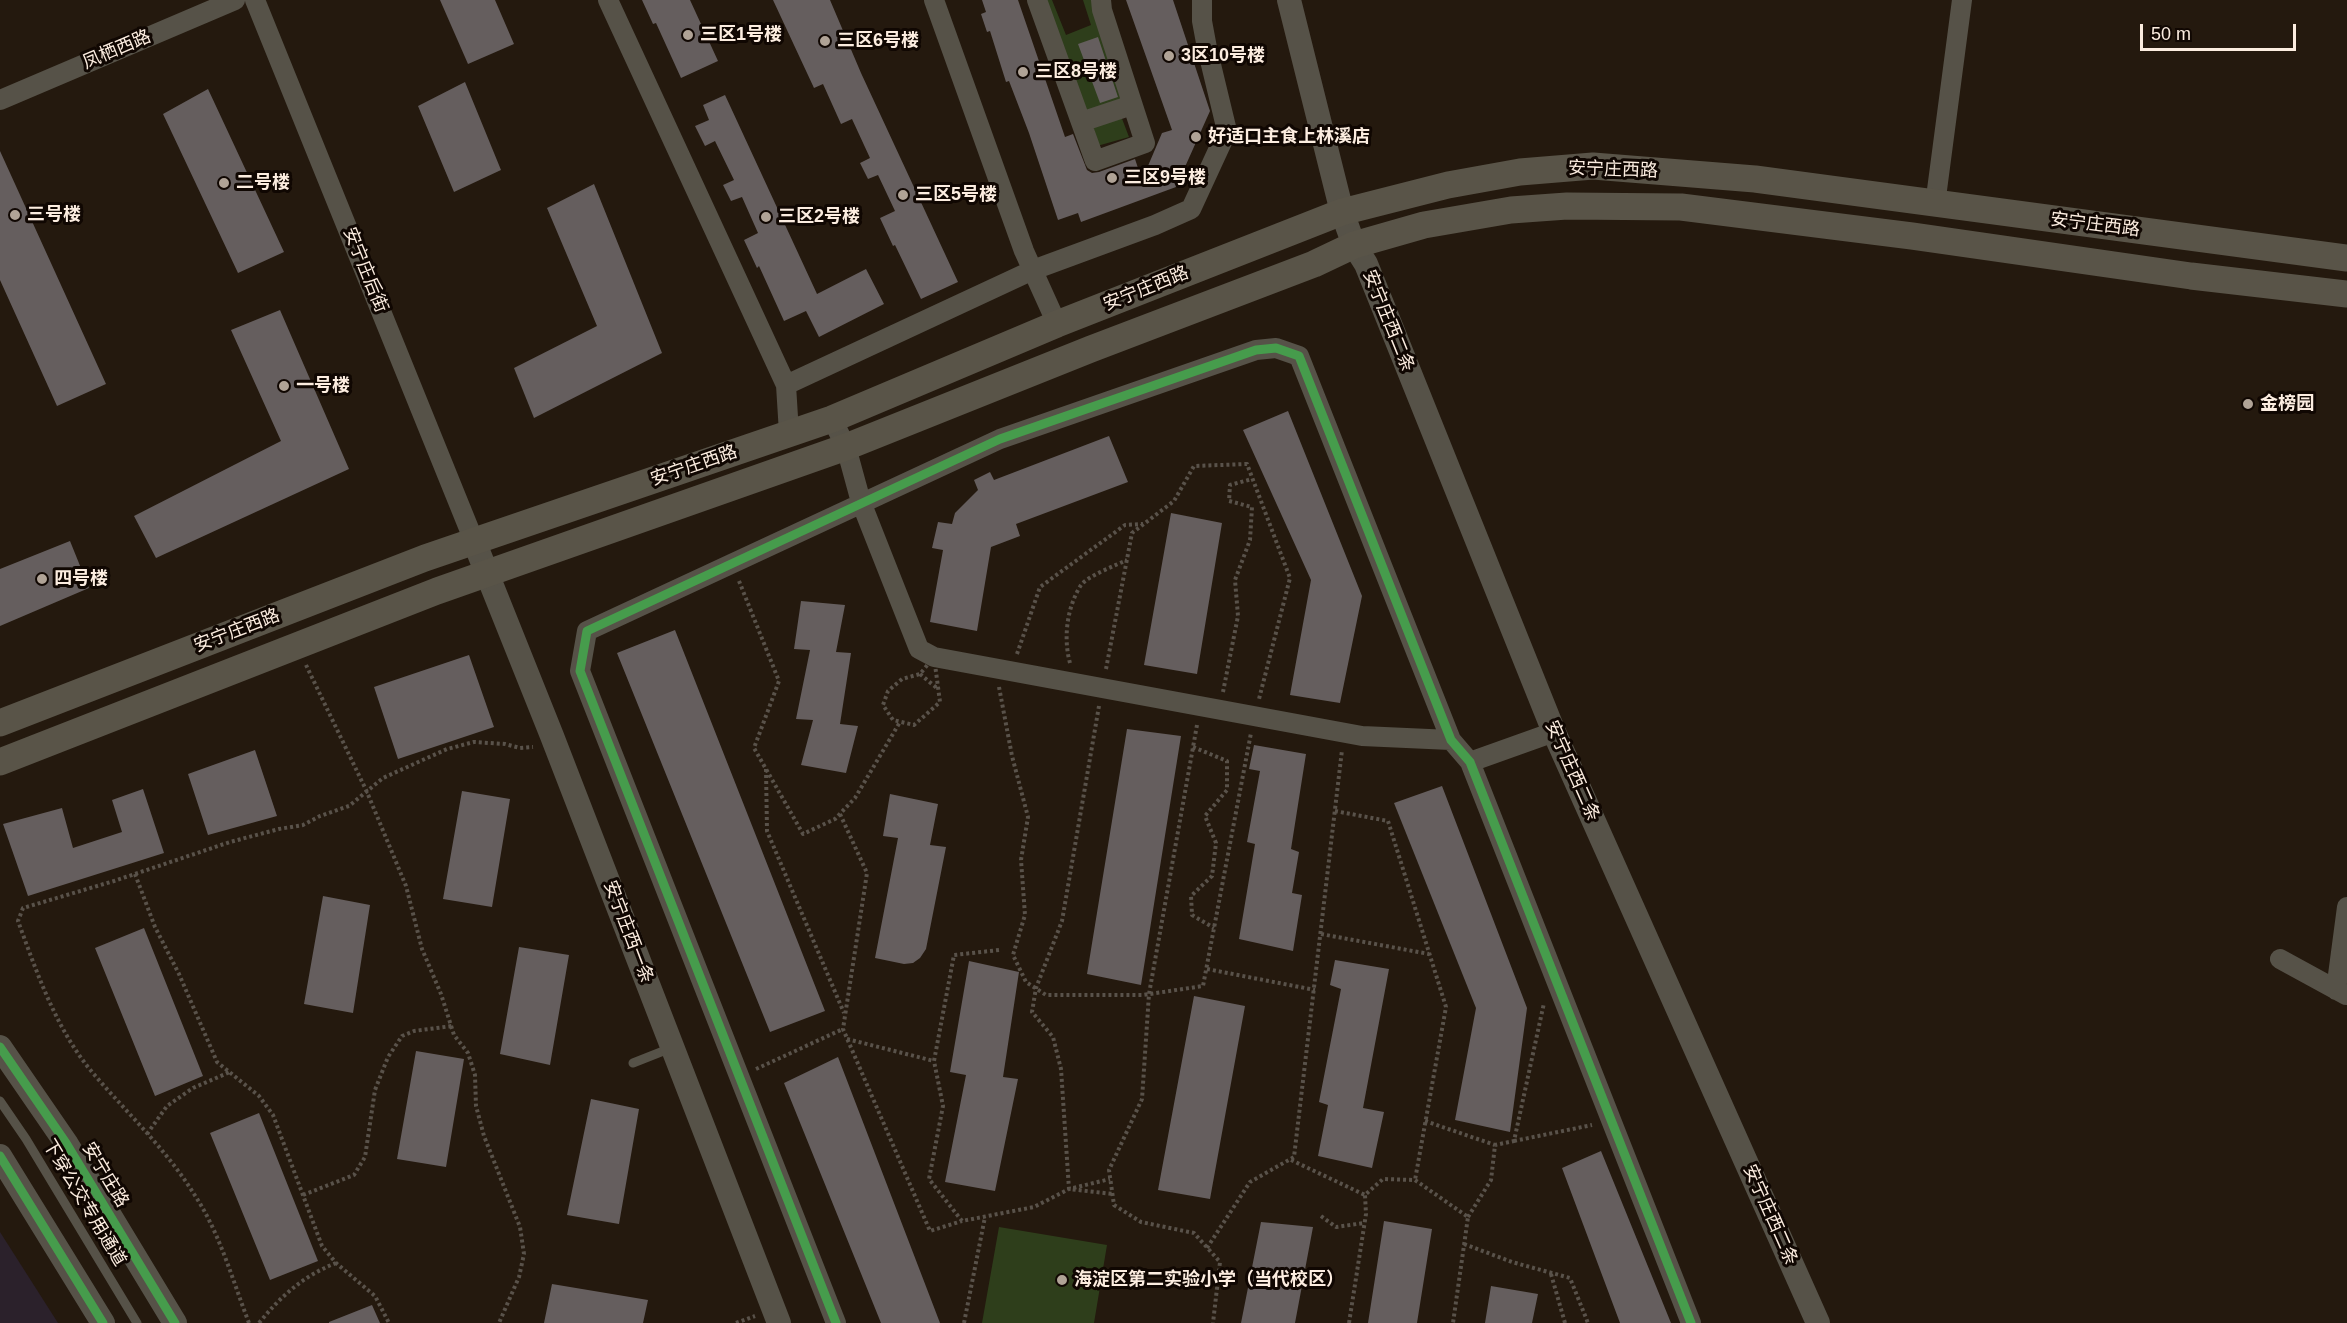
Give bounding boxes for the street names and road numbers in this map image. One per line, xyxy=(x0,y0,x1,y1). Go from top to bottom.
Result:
street label: 凤栖西路 xyxy=(80,26,154,74)
street label: 安宁庄西路 xyxy=(1568,158,1658,182)
street label: 安宁庄西路 xyxy=(2049,209,2141,241)
street label: 安宁庄后街 xyxy=(338,224,392,316)
street label: 安宁庄西路 xyxy=(1100,262,1192,316)
street label: 安宁庄西二条 xyxy=(1358,267,1418,375)
street label: 安宁庄西路 xyxy=(648,441,740,491)
street label: 安宁庄西路 xyxy=(191,605,283,657)
street label: 安宁庄西二条 xyxy=(1540,717,1604,825)
street label: 安宁庄西一条 xyxy=(599,878,657,986)
street label: 下穿公交专用通道 xyxy=(38,1136,130,1270)
street label: 安宁庄路 xyxy=(77,1139,133,1211)
street label: 安宁庄西二条 xyxy=(1738,1161,1802,1269)

